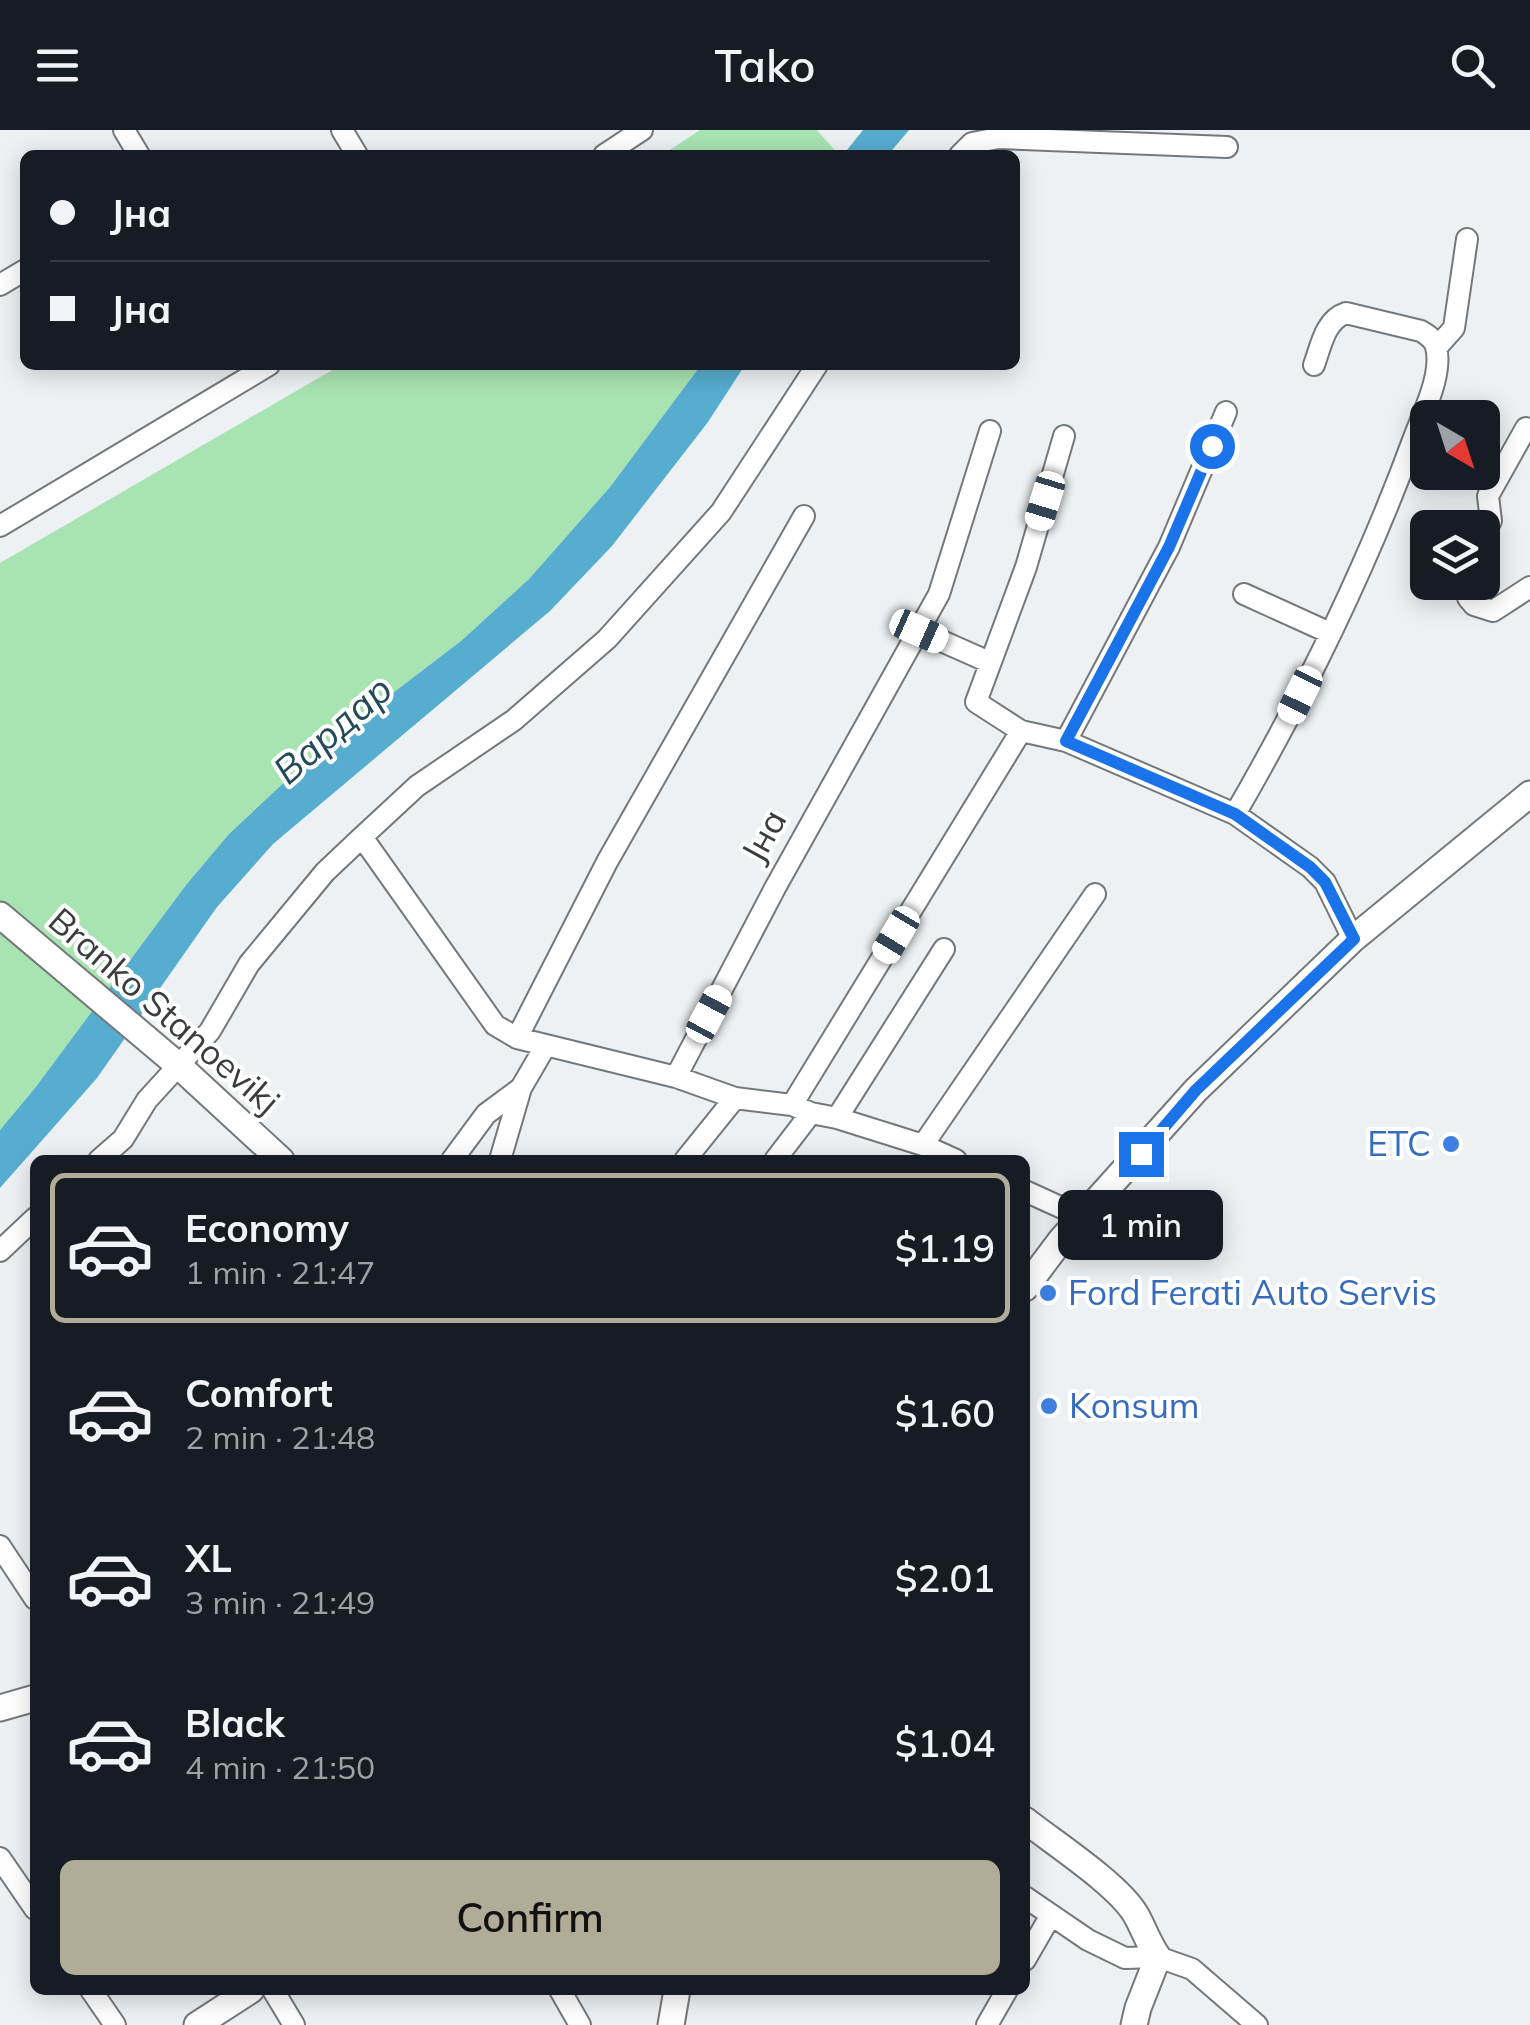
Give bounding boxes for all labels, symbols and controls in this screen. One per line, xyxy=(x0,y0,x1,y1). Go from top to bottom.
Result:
text: Tako xyxy=(715,37,816,93)
icon: menu xyxy=(30,38,85,93)
icon: search xyxy=(1445,38,1500,93)
text: Јна xyxy=(110,189,171,237)
text: Јна xyxy=(110,285,171,333)
north arrow xyxy=(1410,400,1500,490)
map controls xyxy=(1410,400,1500,600)
route start xyxy=(1190,424,1235,469)
car xyxy=(1022,468,1068,534)
button: layers xyxy=(1410,510,1500,600)
car xyxy=(885,605,953,657)
car xyxy=(1273,661,1327,729)
water label: Вардар xyxy=(263,665,402,794)
street label: Јна xyxy=(731,801,795,870)
street label: Branko Stanoevikj xyxy=(40,898,289,1123)
car xyxy=(868,902,924,968)
car xyxy=(682,980,736,1048)
place label: ETC xyxy=(1367,1121,1431,1165)
route end xyxy=(1119,1132,1164,1177)
marker: ETC xyxy=(1440,1133,1462,1155)
callout: 1 min xyxy=(1058,1189,1224,1259)
icon: car xyxy=(65,1203,155,1293)
text: Economy xyxy=(185,1204,349,1252)
text: 1 min xyxy=(1099,1205,1182,1245)
text: $1.19 xyxy=(895,1224,995,1272)
text: 1 min · 21:47 xyxy=(185,1252,375,1292)
place label: Ford Ferati Auto Servis xyxy=(1068,1270,1437,1314)
marker: Ford Ferati Auto Servis xyxy=(1037,1282,1059,1304)
icon: car xyxy=(65,1368,155,1458)
text: Comfort xyxy=(185,1369,333,1417)
place label: Konsum xyxy=(1069,1383,1200,1427)
text: $1.60 xyxy=(895,1389,995,1437)
marker: Konsum xyxy=(1038,1395,1060,1417)
text: 2 min · 21:48 xyxy=(185,1417,375,1457)
icon: car xyxy=(65,1533,155,1623)
text: XL xyxy=(185,1534,232,1582)
text: $2.01 xyxy=(895,1554,995,1602)
text: 3 min · 21:49 xyxy=(185,1582,375,1622)
icon: car xyxy=(65,1698,155,1788)
text: Black xyxy=(185,1699,285,1747)
text: $1.04 xyxy=(895,1719,995,1767)
text: 4 min · 21:50 xyxy=(185,1747,375,1787)
button: Confirm xyxy=(60,1860,1000,1975)

